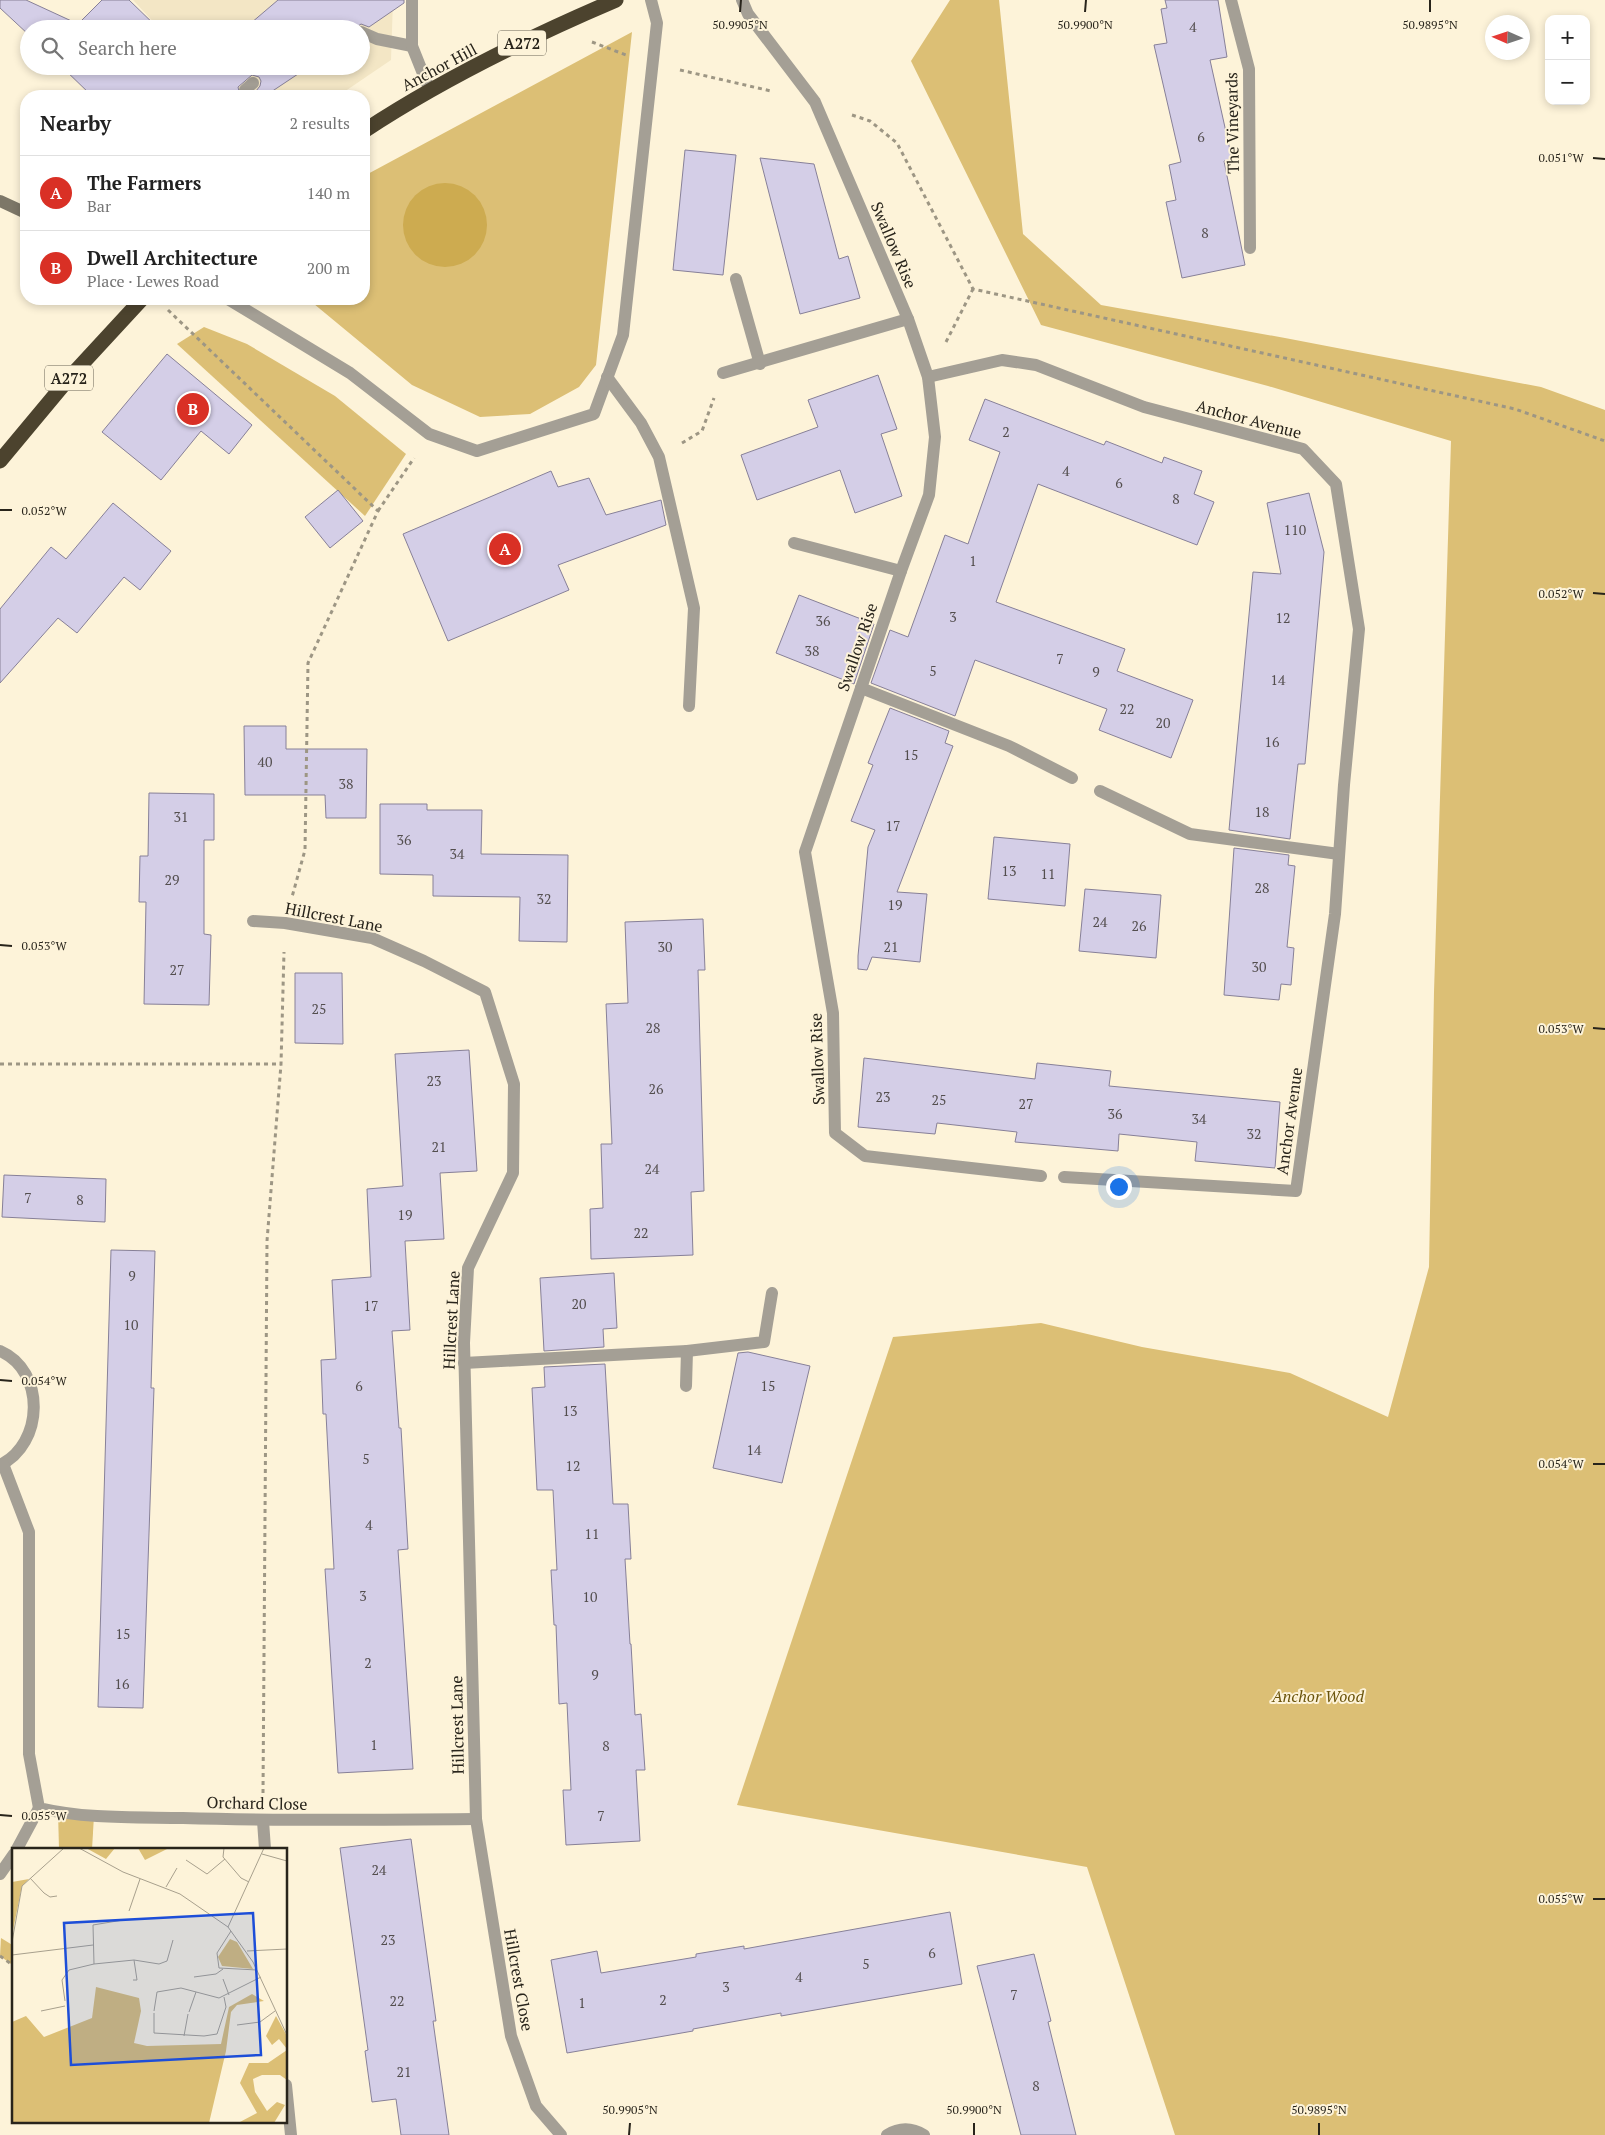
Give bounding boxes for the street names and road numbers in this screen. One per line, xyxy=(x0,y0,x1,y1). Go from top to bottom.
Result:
road number: A272 xyxy=(498,30,546,56)
street label: Anchor Hill xyxy=(398,38,481,96)
street label: The Vineyards xyxy=(1220,72,1244,174)
street label: Swallow Rise xyxy=(866,198,922,292)
road number: A272 xyxy=(45,366,93,390)
street label: Anchor Avenue xyxy=(1194,394,1304,444)
street label: Swallow Rise xyxy=(832,600,882,694)
street label: Hillcrest Lane xyxy=(283,897,385,937)
street label: Swallow Rise xyxy=(804,1013,830,1105)
street label: Anchor Avenue xyxy=(1271,1066,1307,1176)
street label: Hillcrest Lane xyxy=(437,1270,465,1370)
street label: Hillcrest Lane xyxy=(445,1675,469,1775)
street label: Orchard Close xyxy=(206,1791,308,1815)
street label: Hillcrest Close xyxy=(499,1927,539,2033)

